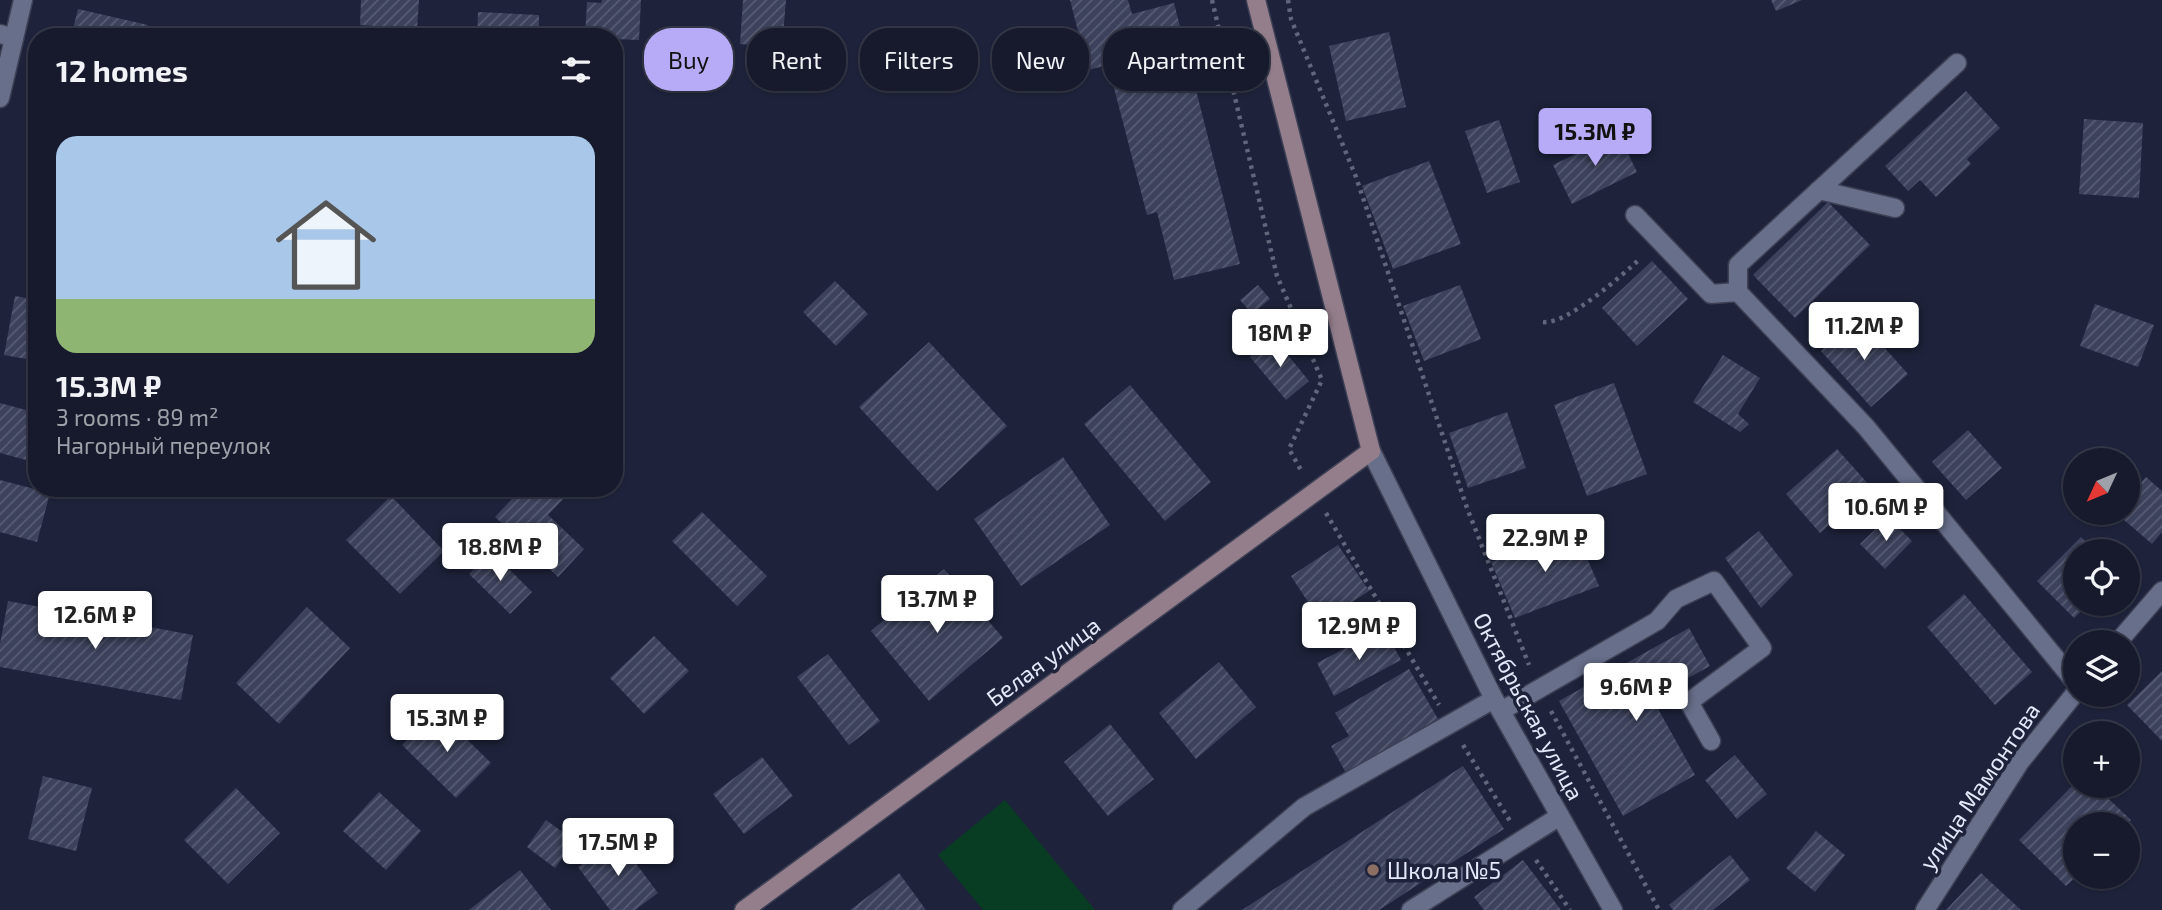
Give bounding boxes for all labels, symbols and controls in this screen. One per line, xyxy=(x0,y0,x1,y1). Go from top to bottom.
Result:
chip: Buy xyxy=(644,28,733,91)
chip: Rent xyxy=(747,28,846,91)
chip: Filters xyxy=(860,28,978,91)
chip: New xyxy=(992,28,1089,91)
chip: Apartment xyxy=(1103,28,1269,91)
icon: filters xyxy=(557,51,595,89)
text: 12 homes xyxy=(56,52,188,88)
pin: 15.3M ₽ xyxy=(1530,108,1660,168)
text: 15.3M ₽ xyxy=(1555,117,1635,145)
icon: home xyxy=(263,182,389,308)
pin: 11.2M ₽ xyxy=(1799,302,1929,362)
pin: 18M ₽ xyxy=(1231,310,1329,369)
text: 11.2M ₽ xyxy=(1825,311,1903,339)
text: 18M ₽ xyxy=(1248,318,1312,346)
text: 15.3M ₽ xyxy=(56,367,162,403)
text: 3 rooms · 89 m² xyxy=(56,403,218,431)
text: Нагорный переулок xyxy=(56,431,271,459)
north arrow xyxy=(2063,448,2140,525)
map controls xyxy=(2063,448,2140,889)
pin: 10.6M ₽ xyxy=(1821,484,1951,543)
text: 10.6M ₽ xyxy=(1844,492,1928,520)
pin: 22.9M ₽ xyxy=(1480,514,1610,574)
text: 22.9M ₽ xyxy=(1502,523,1588,551)
pin: 18.8M ₽ xyxy=(435,524,565,583)
text: 18.8M ₽ xyxy=(458,532,542,560)
button: locate xyxy=(2063,539,2140,616)
pin: 13.7M ₽ xyxy=(872,576,1002,635)
text: 13.7M ₽ xyxy=(897,584,977,612)
pin: 12.6M ₽ xyxy=(30,592,160,651)
text: 12.6M ₽ xyxy=(54,600,136,628)
pin: 12.9M ₽ xyxy=(1294,602,1424,662)
street label: Октябрьская улица xyxy=(1467,608,1590,805)
street label: Белая улица xyxy=(981,610,1106,712)
text: 12.9M ₽ xyxy=(1318,611,1400,639)
button: layers xyxy=(2063,630,2140,707)
pin: 9.6M ₽ xyxy=(1579,664,1693,723)
text: 9.6M ₽ xyxy=(1600,672,1672,700)
pin: 15.3M ₽ xyxy=(382,694,512,754)
street label: улица Мамонтова xyxy=(1913,697,2046,875)
text: 15.3M ₽ xyxy=(407,703,487,731)
button: + xyxy=(2063,721,2140,798)
button: − xyxy=(2063,812,2140,889)
pin: 17.5M ₽ xyxy=(553,818,683,878)
text: 17.5M ₽ xyxy=(578,827,658,855)
place label: Школа №5 xyxy=(1387,856,1501,884)
marker: Школа №5 xyxy=(1365,862,1381,878)

